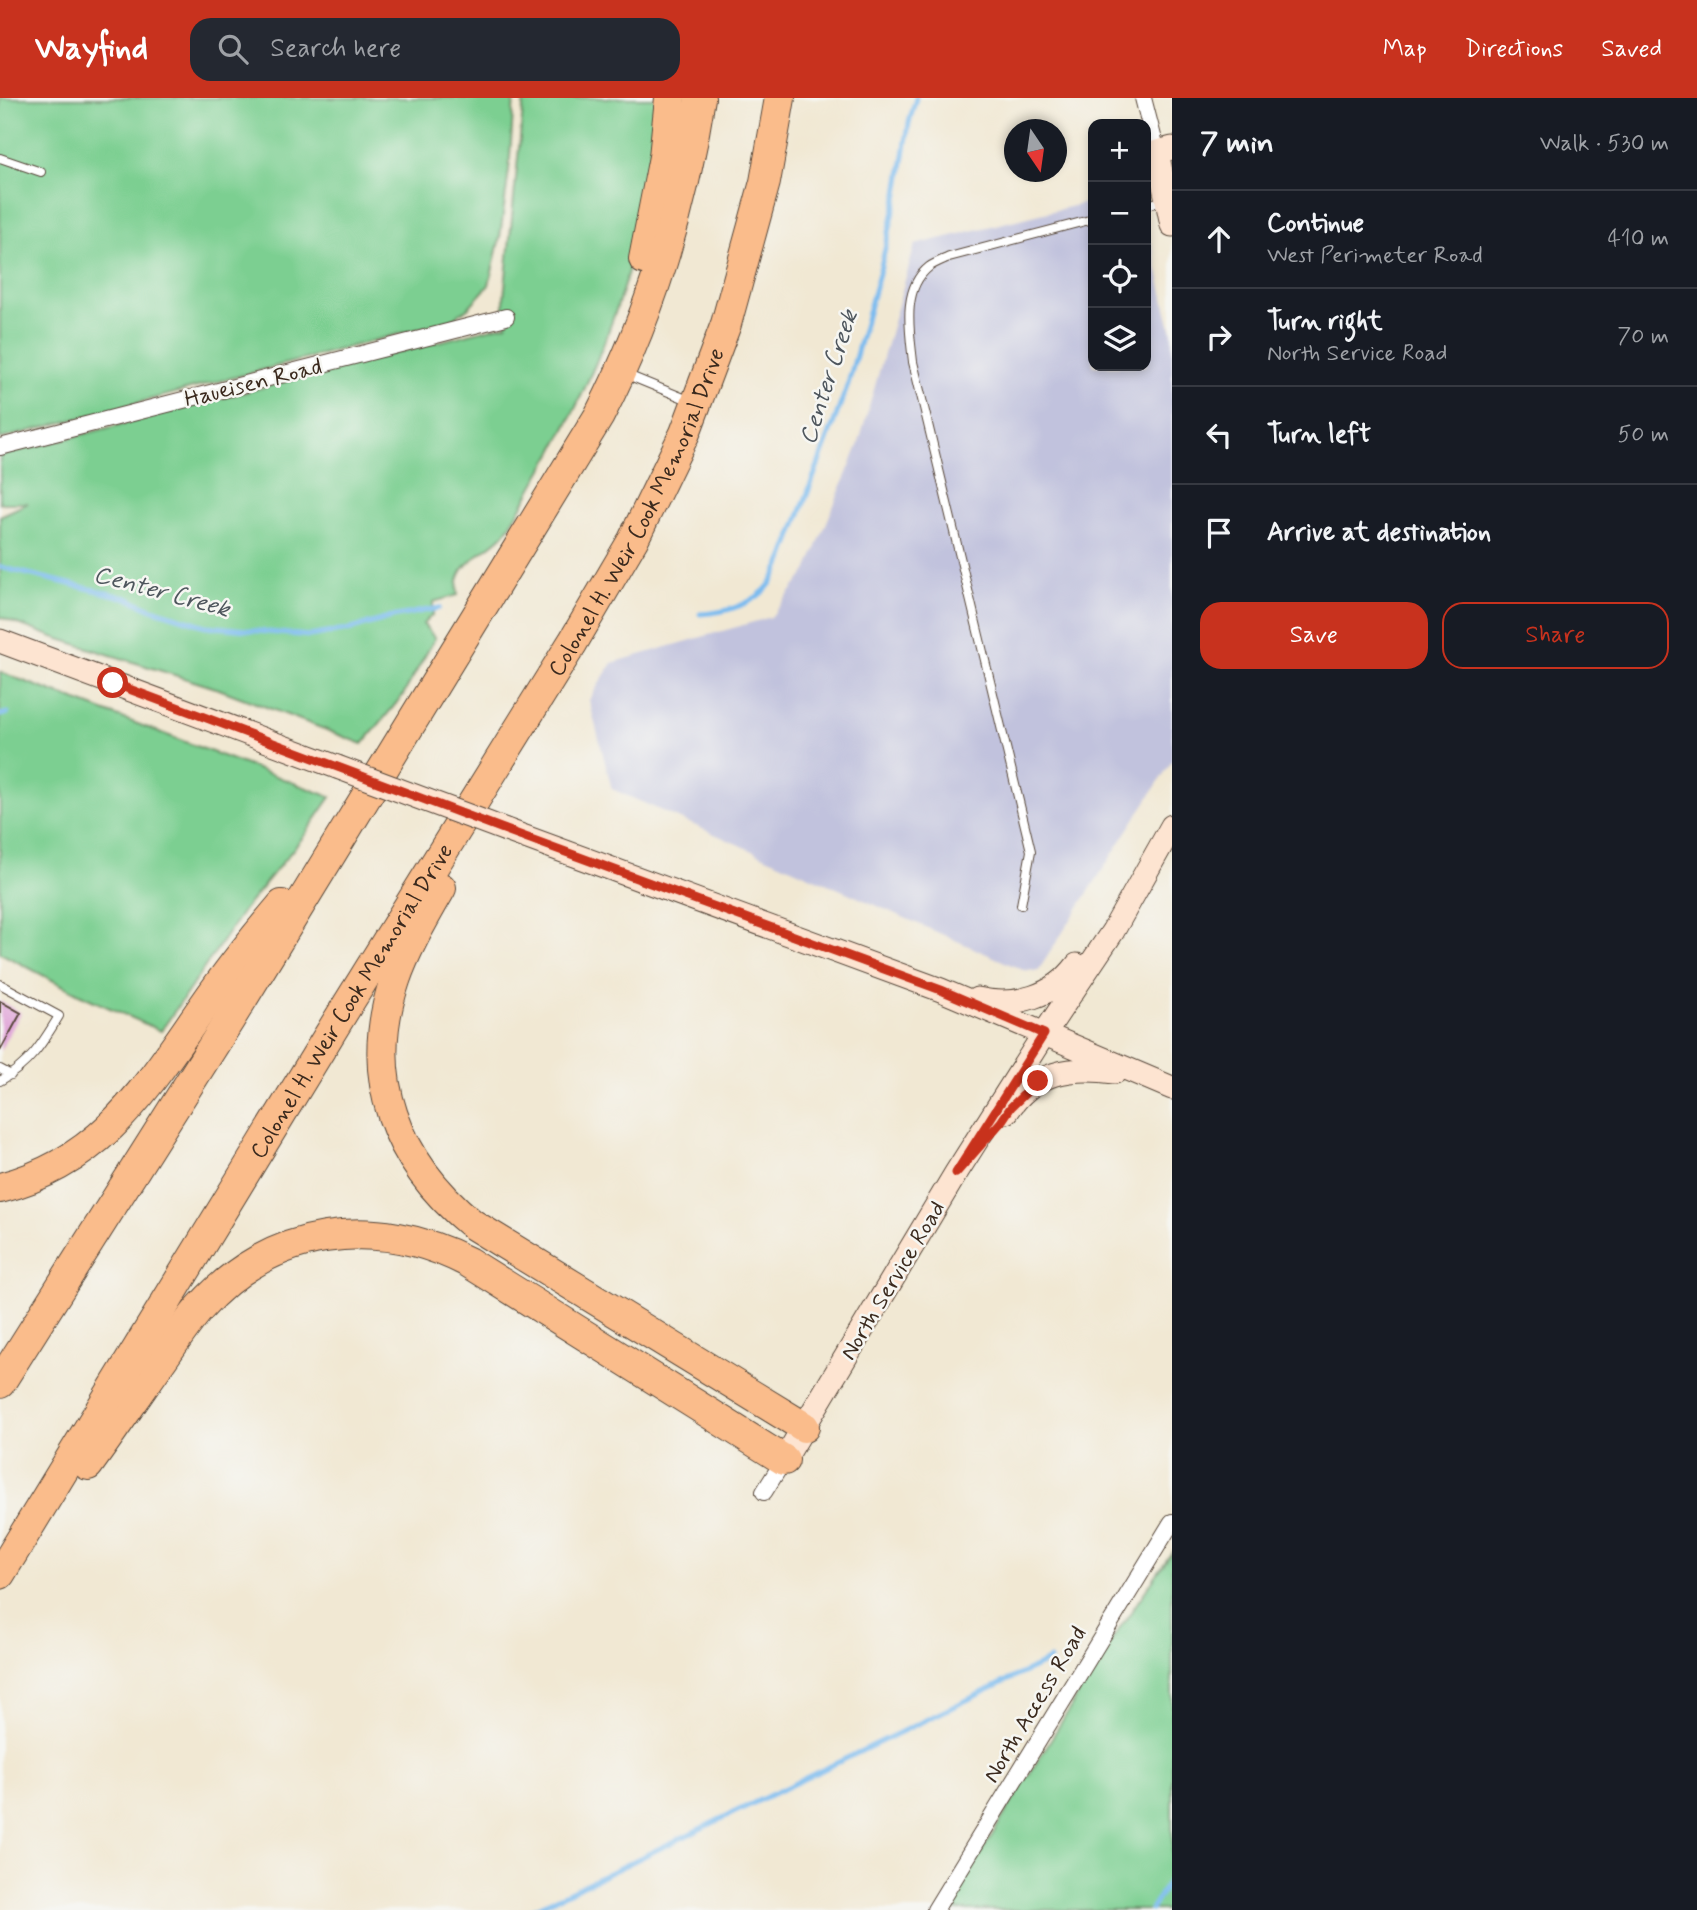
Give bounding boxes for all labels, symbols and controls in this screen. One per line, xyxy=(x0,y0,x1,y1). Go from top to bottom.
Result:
search box xyxy=(190,18,680,81)
text: Wayfind xyxy=(35,27,148,71)
icon: search xyxy=(214,30,252,68)
text: Search here xyxy=(270,32,401,66)
text: Map xyxy=(1383,34,1427,65)
text: Directions xyxy=(1465,34,1563,65)
text: Saved xyxy=(1601,34,1662,65)
north arrow xyxy=(1004,119,1067,182)
map controls xyxy=(1088,119,1151,371)
button: + xyxy=(1088,119,1151,182)
text: 7 min xyxy=(1200,124,1274,163)
text: Walk · 530 m xyxy=(1540,129,1669,159)
button: − xyxy=(1088,182,1151,245)
text: Continue xyxy=(1267,207,1364,241)
icon: ahead xyxy=(1200,220,1238,258)
text: 410 m xyxy=(1607,224,1669,254)
text: West Perimeter Road xyxy=(1267,241,1483,271)
button: locate xyxy=(1088,245,1151,308)
water label: Center Creek xyxy=(793,305,866,449)
text: Turn right xyxy=(1267,305,1383,339)
button: layers xyxy=(1088,308,1151,371)
icon: right xyxy=(1200,318,1238,356)
text: 70 m xyxy=(1617,322,1669,352)
text: North Service Road xyxy=(1267,339,1448,369)
street label: Colonel H. Weir Cook Memorial Drive xyxy=(542,344,733,683)
street label: Haueisen Road xyxy=(182,352,325,416)
icon: left xyxy=(1200,416,1238,454)
text: Turn left xyxy=(1267,418,1371,452)
text: 50 m xyxy=(1618,420,1669,450)
icon: arrive xyxy=(1200,514,1238,552)
text: Arrive at destination xyxy=(1267,516,1491,550)
water label: Center Creek xyxy=(90,559,235,626)
button: Save xyxy=(1200,602,1428,669)
button: Share xyxy=(1442,602,1669,669)
route start xyxy=(97,667,128,698)
street label: Colonel H. Weir Cook Memorial Drive xyxy=(244,839,461,1165)
route end xyxy=(1022,1065,1053,1096)
street label: North Service Road xyxy=(834,1196,953,1366)
street label: North Access Road xyxy=(977,1621,1094,1789)

